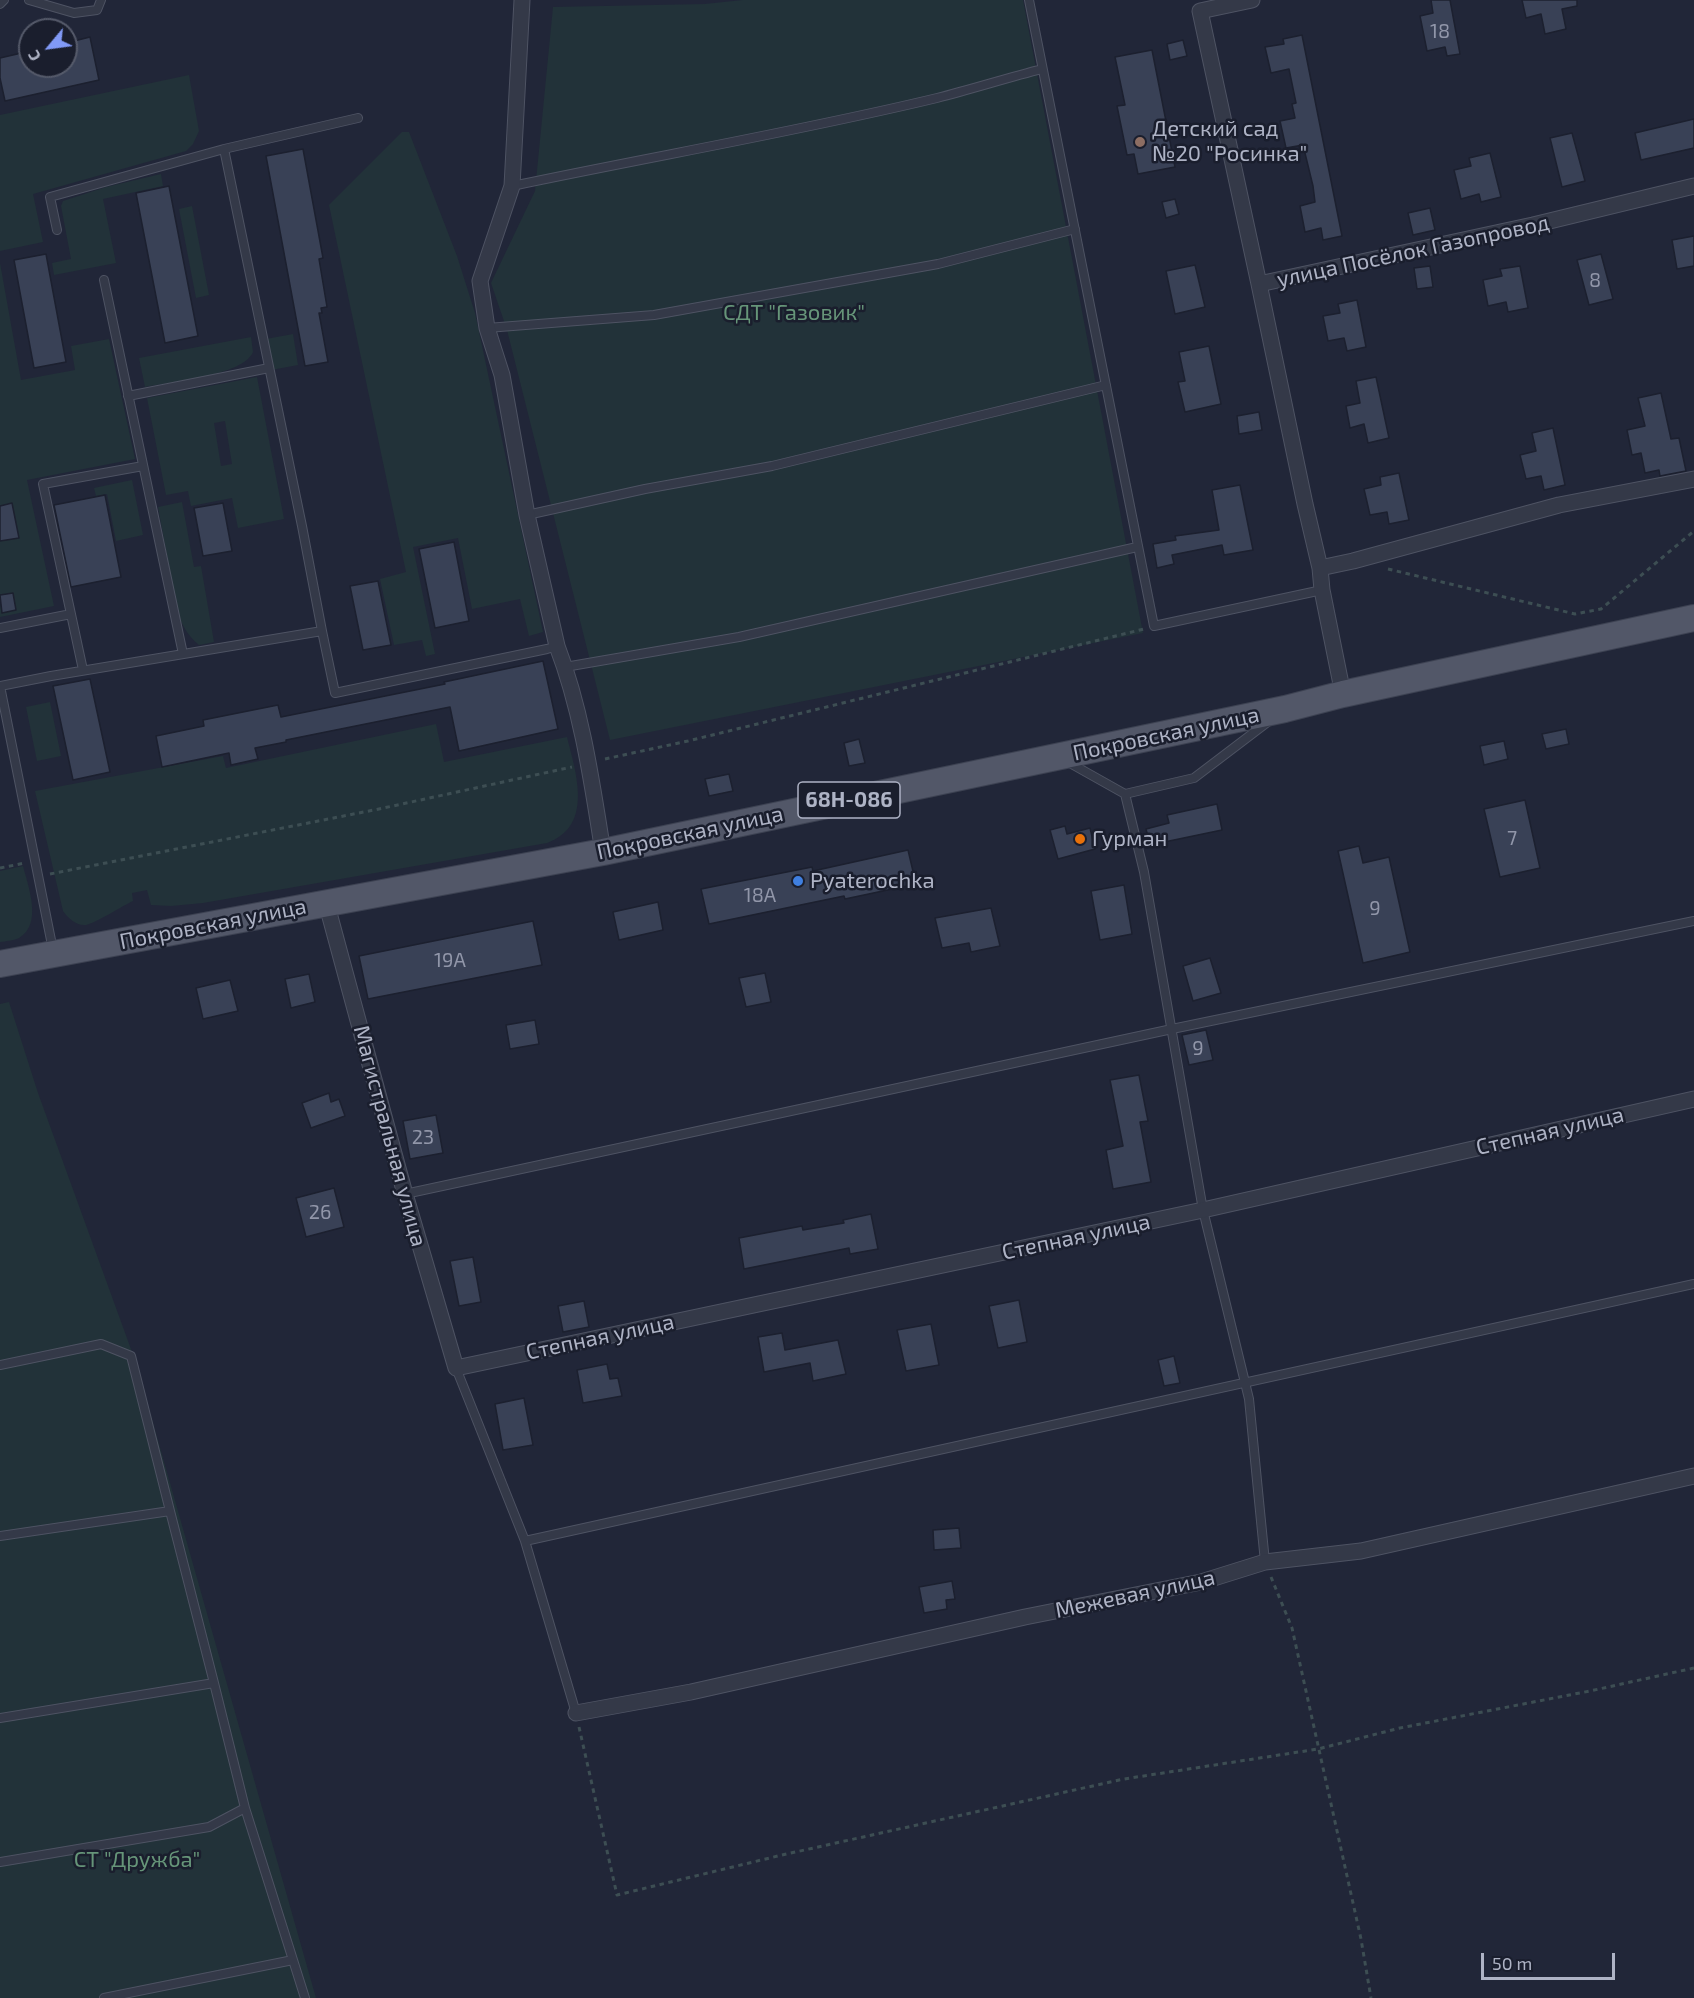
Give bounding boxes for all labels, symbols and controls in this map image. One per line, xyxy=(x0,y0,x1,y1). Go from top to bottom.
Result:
north arrow xyxy=(18,18,78,78)
house number: 18 xyxy=(1430,19,1450,43)
text: С xyxy=(23,47,44,65)
place label: Детский сад №20 "Росинка" xyxy=(1152,116,1307,168)
marker: Детский сад №20 "Росинка" xyxy=(1133,135,1147,149)
street label: улица Посёлок Газопровод xyxy=(1274,209,1552,293)
house number: 8 xyxy=(1589,268,1601,292)
park label: СДТ "Газовик" xyxy=(723,300,865,326)
street label: Покровская улица xyxy=(1070,701,1262,767)
road number: 68Н-086 xyxy=(798,782,900,818)
street label: Покровская улица xyxy=(594,800,786,866)
place label: Гурман xyxy=(1092,826,1167,852)
house number: 7 xyxy=(1507,826,1517,850)
marker: Гурман xyxy=(1073,832,1087,846)
place label: Pyaterochka xyxy=(810,868,935,894)
marker: Pyaterochka xyxy=(791,874,805,888)
house number: 18А xyxy=(744,883,776,907)
street label: Покровская улица xyxy=(117,893,309,955)
house number: 9 xyxy=(1369,896,1381,920)
house number: 19А xyxy=(434,948,466,972)
street label: Магистральная улица xyxy=(348,1022,432,1250)
house number: 9 xyxy=(1192,1036,1204,1060)
street label: Степная улица xyxy=(1474,1101,1626,1161)
house number: 23 xyxy=(412,1125,434,1149)
house number: 26 xyxy=(309,1200,331,1224)
street label: Степная улица xyxy=(999,1208,1153,1266)
street label: Степная улица xyxy=(523,1308,677,1366)
street label: Межевая улица xyxy=(1053,1564,1217,1624)
park label: СТ "Дружба" xyxy=(74,1847,200,1873)
scale bar xyxy=(1484,1941,1618,1979)
text: 50 m xyxy=(1492,1952,1532,1974)

